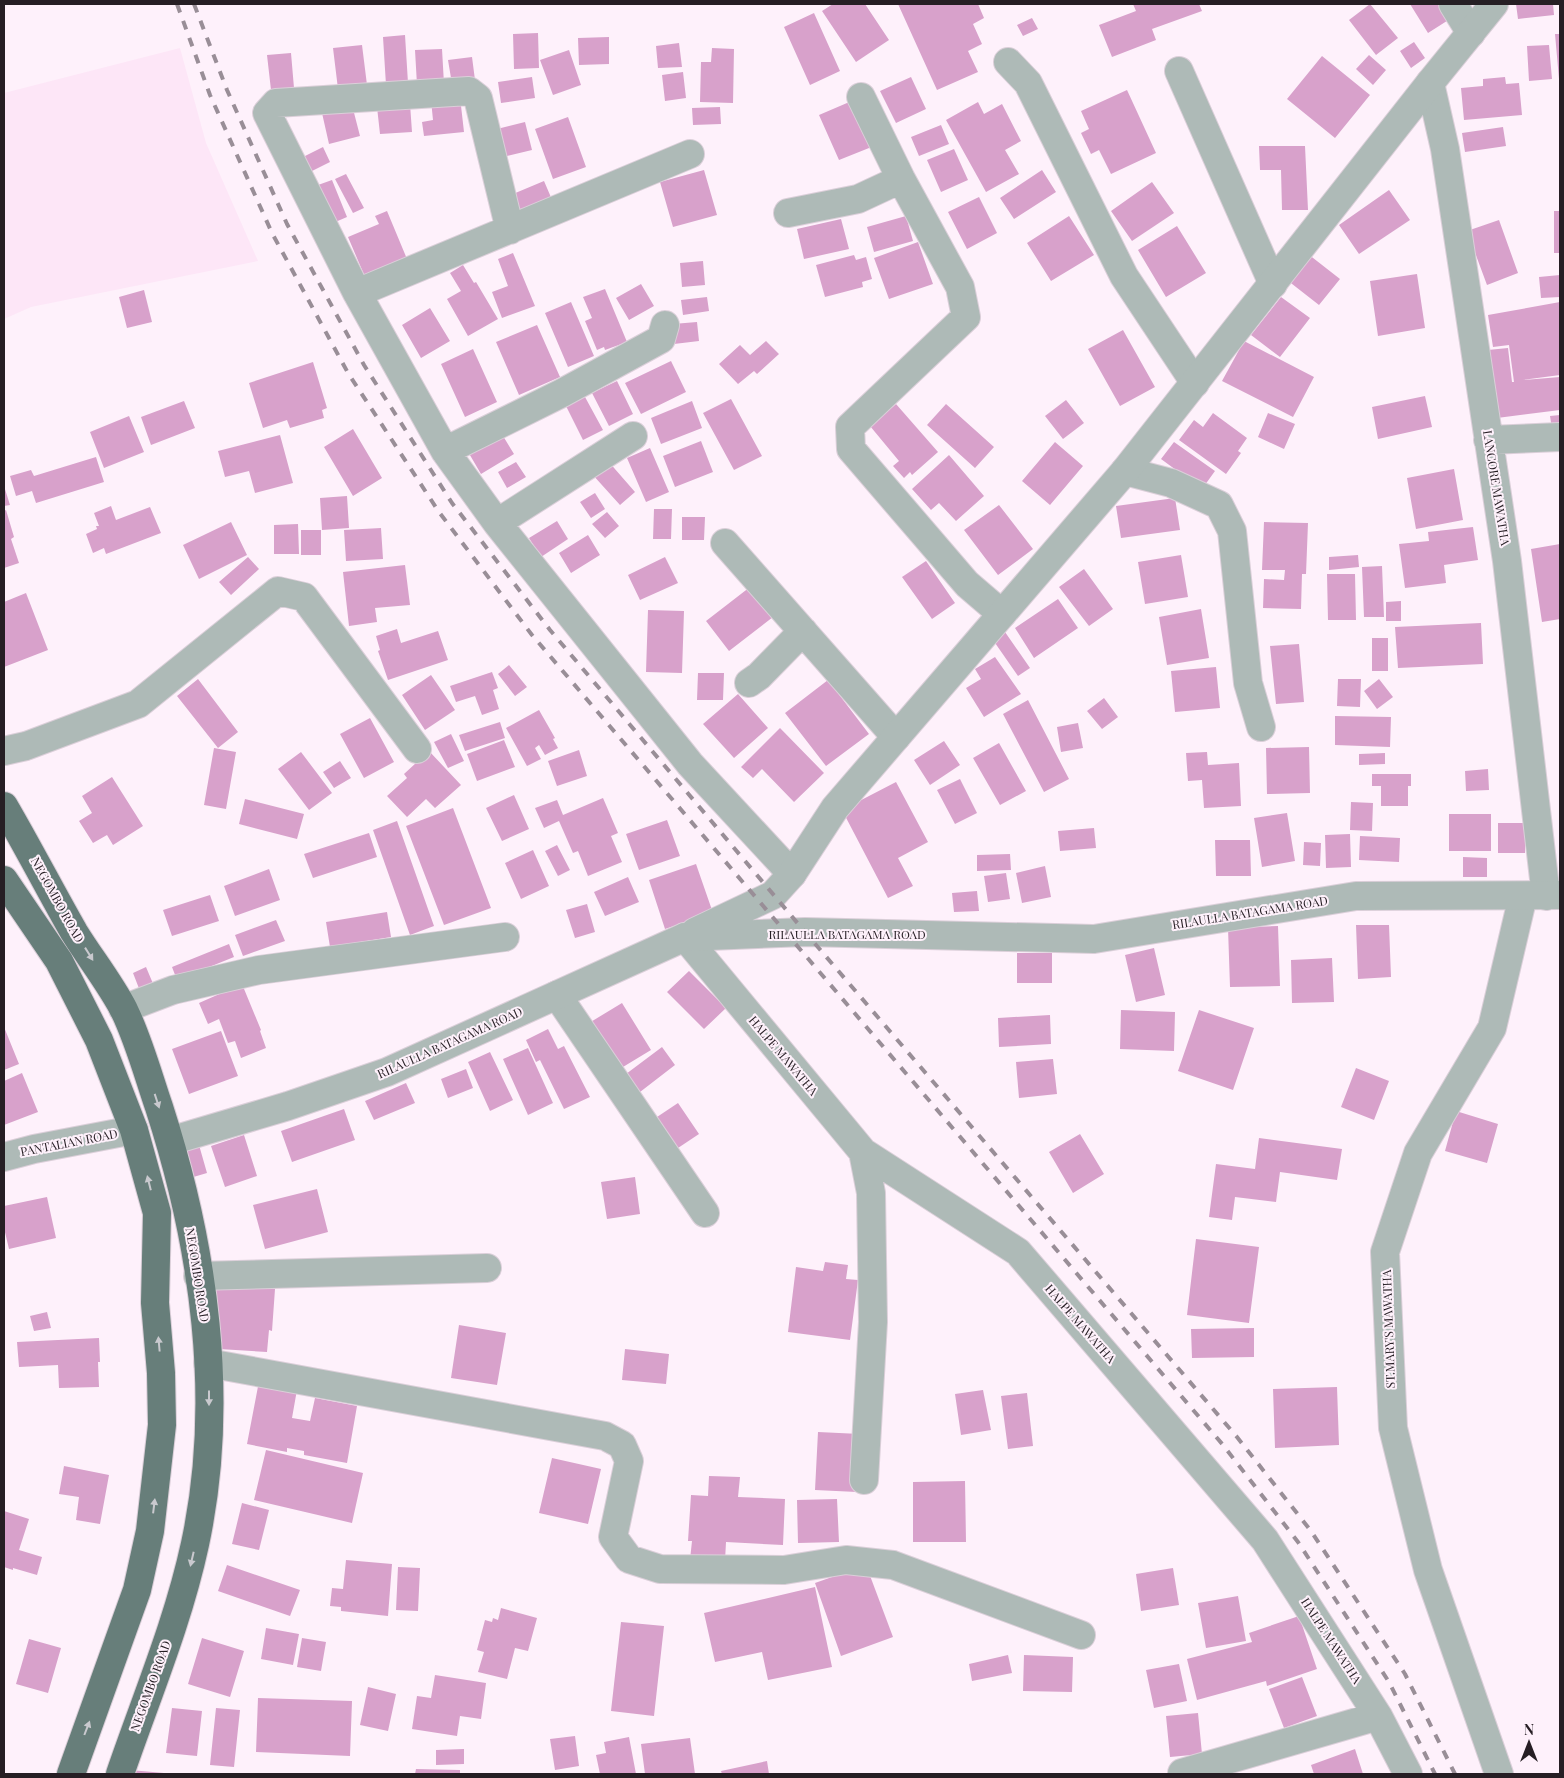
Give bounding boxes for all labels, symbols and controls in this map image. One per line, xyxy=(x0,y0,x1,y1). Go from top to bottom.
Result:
street label: LANCORE MAWATHA xyxy=(1480,429,1514,547)
street label: NEGOMBO ROAD xyxy=(28,854,88,945)
street label: RILAULLA BATAGAMA ROAD xyxy=(1171,892,1329,932)
street label: RILAULLA BATAGAMA ROAD xyxy=(768,926,926,942)
one-way arrow xyxy=(84,948,93,961)
street label: RILAULLA BATAGAMA ROAD xyxy=(375,1003,525,1081)
street label: HALPE MAWATHA xyxy=(746,1012,822,1099)
one-way arrow xyxy=(154,1093,161,1108)
street label: PANTALIAN ROAD xyxy=(19,1125,119,1159)
one-way arrow xyxy=(145,1176,153,1191)
street label: NEGOMBO ROAD xyxy=(183,1227,213,1323)
street label: ST.MARY'S MAWATHA xyxy=(1378,1269,1398,1389)
street label: HALPE MAWATHA xyxy=(1042,1281,1120,1366)
one-way arrow xyxy=(154,1336,162,1352)
one-way arrow xyxy=(205,1390,213,1406)
one-way arrow xyxy=(150,1498,158,1514)
one-way arrow xyxy=(188,1551,196,1566)
street label: HALPE MAWATHA xyxy=(1298,1594,1366,1687)
street label: NEGOMBO ROAD xyxy=(126,1638,174,1733)
north arrow xyxy=(1504,1718,1554,1768)
text: N xyxy=(1524,1720,1534,1739)
one-way arrow xyxy=(84,1721,91,1736)

